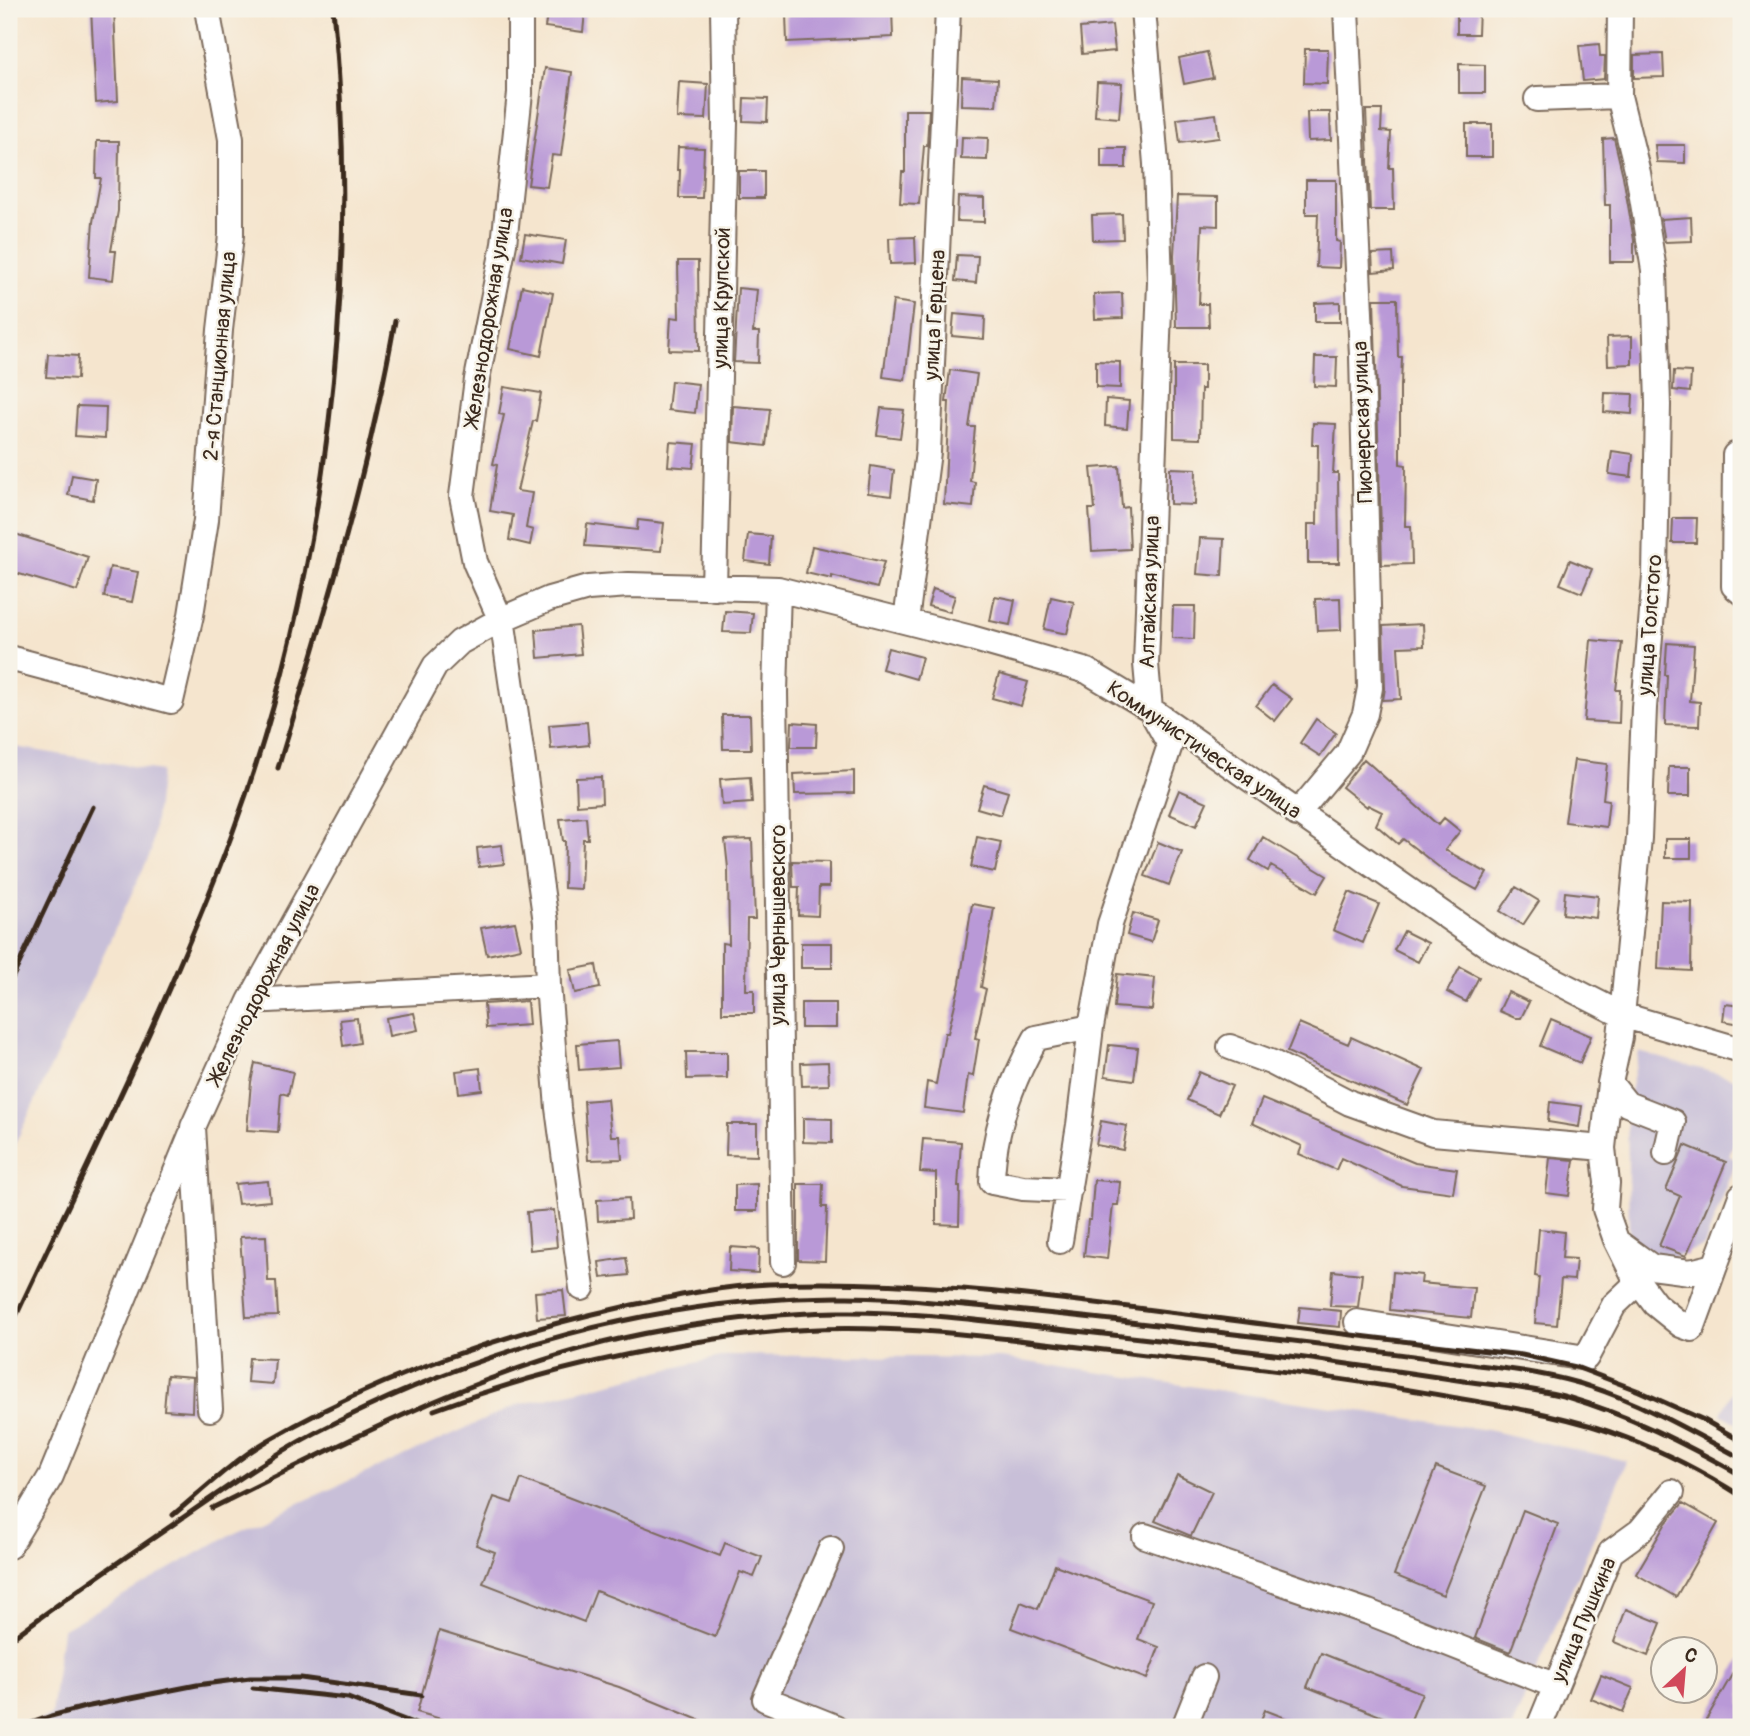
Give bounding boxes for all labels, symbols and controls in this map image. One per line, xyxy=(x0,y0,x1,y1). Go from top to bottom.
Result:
street label: Железнодорожная улица xyxy=(458,205,520,432)
street label: улица Крупской xyxy=(707,227,737,370)
street label: улица Герцена xyxy=(918,249,952,382)
street label: 2-я Станционная улица xyxy=(197,250,243,462)
street label: Пионерская улица xyxy=(1347,341,1379,503)
street label: Алтайская улица xyxy=(1134,515,1166,669)
street label: улица Толстого xyxy=(1632,554,1668,697)
street label: Коммунистическая улица xyxy=(1102,675,1306,825)
street label: улица Чернышевского xyxy=(765,825,792,1026)
street label: Железнодорожная улица xyxy=(200,879,326,1092)
street label: улица Пушкина xyxy=(1545,1553,1623,1688)
north arrow xyxy=(1648,1634,1718,1704)
text: С xyxy=(1680,1642,1702,1669)

